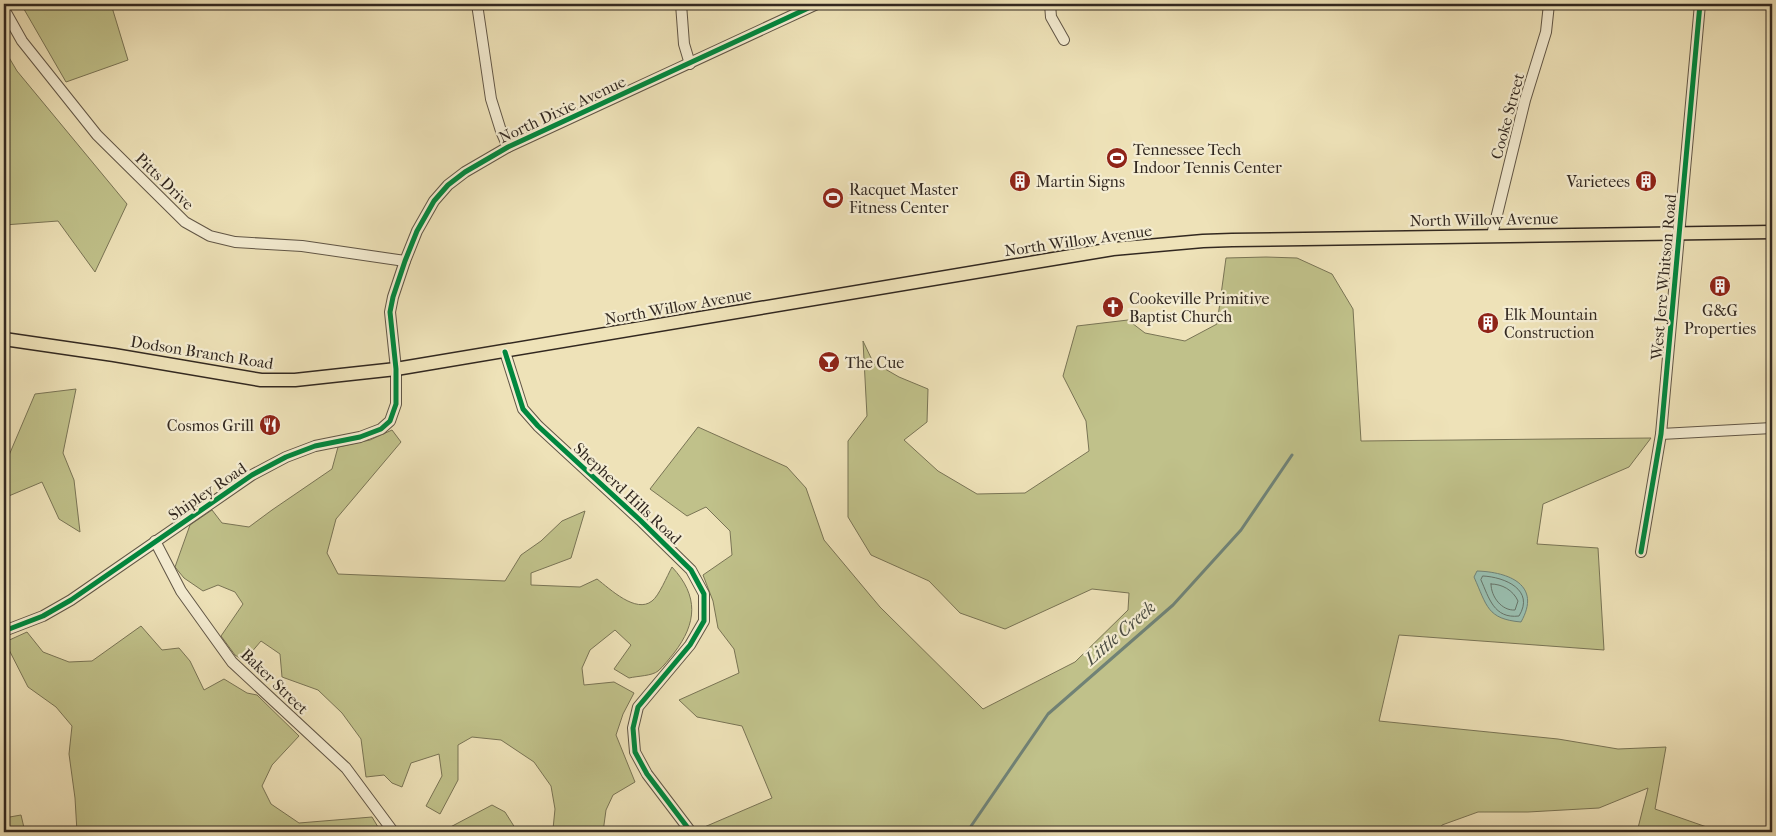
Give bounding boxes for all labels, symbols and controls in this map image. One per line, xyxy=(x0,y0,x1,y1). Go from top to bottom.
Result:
street label: Cooke Street xyxy=(1487,71,1528,161)
street label: North Dixie Avenue xyxy=(496,72,629,147)
place label: Tennessee Tech Indoor Tennis Center xyxy=(1133,140,1282,177)
sports icon: Tennessee Tech Indoor Tennis Center xyxy=(1105,146,1129,170)
street label: Pitts Drive xyxy=(131,149,198,214)
building icon: Martin Signs xyxy=(1008,169,1032,193)
building icon: Varietees xyxy=(1634,169,1658,193)
place label: Martin Signs xyxy=(1036,172,1125,191)
place label: Varietees xyxy=(1565,172,1630,191)
place label: Racquet Master Fitness Center xyxy=(849,180,958,217)
sports icon: Racquet Master Fitness Center xyxy=(821,186,845,210)
street label: West Jere Whitson Road xyxy=(1647,193,1680,362)
street label: North Willow Avenue xyxy=(1409,209,1559,230)
street label: North Willow Avenue xyxy=(1003,221,1153,260)
building icon: G&G Properties xyxy=(1708,274,1732,298)
street label: North Willow Avenue xyxy=(603,284,753,329)
place label: Cookeville Primitive Baptist Church xyxy=(1129,289,1269,326)
church icon: Cookeville Primitive Baptist Church xyxy=(1101,295,1125,319)
place label: G&G Properties xyxy=(1684,301,1756,338)
place label: Elk Mountain Construction xyxy=(1504,305,1598,342)
building icon: Elk Mountain Construction xyxy=(1476,311,1500,335)
street label: Dodson Branch Road xyxy=(129,332,275,373)
bar icon: The Cue xyxy=(817,350,841,374)
place label: The Cue xyxy=(845,353,904,372)
restaurant icon: Cosmos Grill xyxy=(258,413,282,437)
place label: Cosmos Grill xyxy=(167,416,255,435)
street label: Shepherd Hills Road xyxy=(570,439,686,548)
street label: Shipley Road xyxy=(165,458,250,524)
water label: Little Creek xyxy=(1079,597,1160,671)
street label: Baker Street xyxy=(237,645,312,718)

